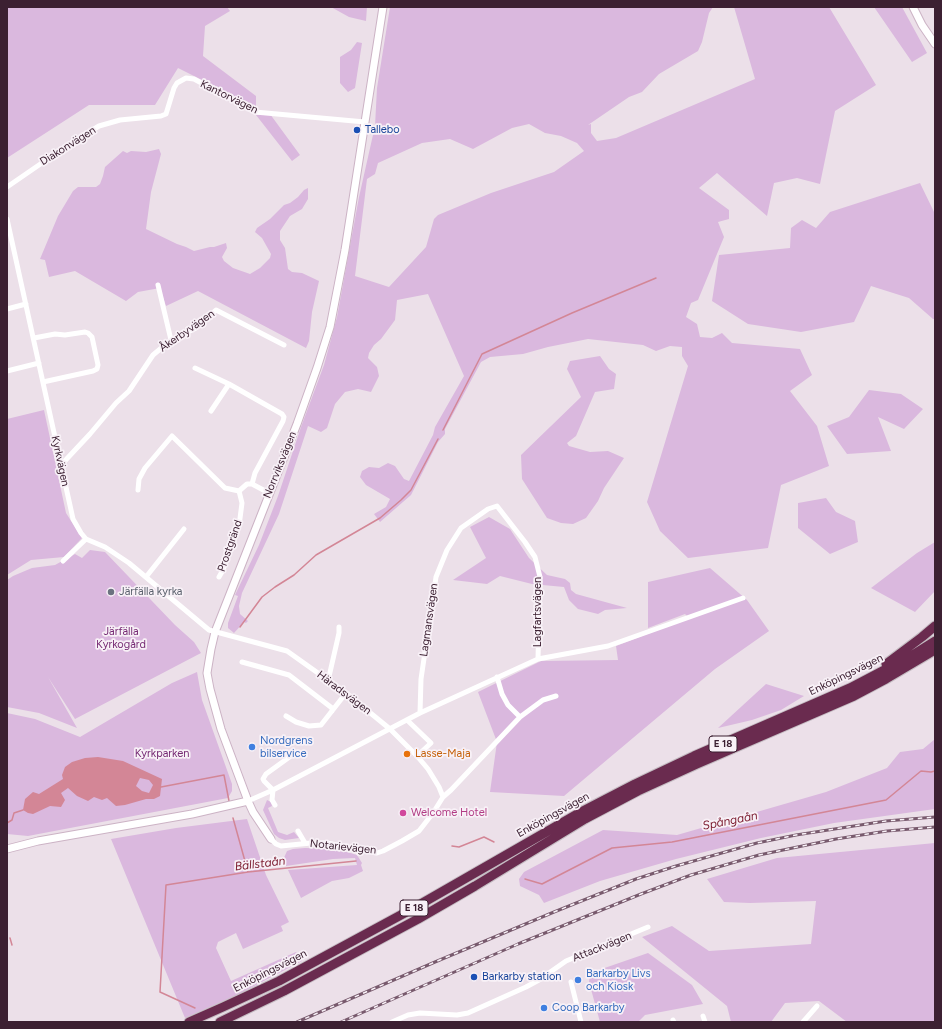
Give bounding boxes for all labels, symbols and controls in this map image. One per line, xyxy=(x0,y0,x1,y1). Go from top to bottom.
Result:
street label: Kantorvägen xyxy=(198,77,260,117)
place label: Tallebo xyxy=(365,123,400,137)
street label: Diakonvägen xyxy=(38,124,98,168)
marker: Tallebo xyxy=(352,125,362,135)
street label: Åkerbyvägen xyxy=(157,307,217,355)
street label: Norrviksvägen xyxy=(261,430,299,500)
street label: Kyrkvägen xyxy=(48,435,72,487)
street label: Prostgränd xyxy=(215,518,245,574)
street label: Lagfartsvägen xyxy=(531,577,545,647)
street label: Lagmansvägen xyxy=(417,582,441,658)
place label: Järfälla kyrka xyxy=(119,585,182,599)
marker: Järfälla kyrka xyxy=(106,587,116,597)
park label: Järfälla Kyrkogård xyxy=(96,625,146,651)
street label: Enköpingsvägen xyxy=(807,651,885,699)
street label: Häradsvägen xyxy=(314,668,374,718)
place label: Nordgrens bilservice xyxy=(260,734,313,760)
road number: E 18 xyxy=(709,736,737,752)
marker: Nordgrens bilservice xyxy=(247,742,257,752)
park label: Kyrkparken xyxy=(135,747,189,761)
place label: Lasse-Maja xyxy=(415,747,471,761)
marker: Lasse-Maja xyxy=(402,749,412,759)
street label: Enköpingsvägen xyxy=(514,790,592,840)
place label: Welcome Hotel xyxy=(411,806,487,820)
marker: Welcome Hotel xyxy=(398,808,408,818)
water label: Spångaån xyxy=(701,809,759,833)
street label: Notarievägen xyxy=(309,837,377,857)
water label: Bällstaån xyxy=(234,854,286,874)
road number: E 18 xyxy=(400,900,428,916)
street label: Attackvägen xyxy=(571,929,633,965)
street label: Enköpingsvägen xyxy=(231,947,309,995)
place label: Barkarby Livs och Kiosk xyxy=(586,967,651,993)
place label: Barkarby station xyxy=(482,970,561,984)
marker: Barkarby station xyxy=(469,972,479,982)
marker: Barkarby Livs och Kiosk xyxy=(573,975,583,985)
place label: Coop Barkarby xyxy=(552,1001,625,1015)
marker: Coop Barkarby xyxy=(539,1003,549,1013)

